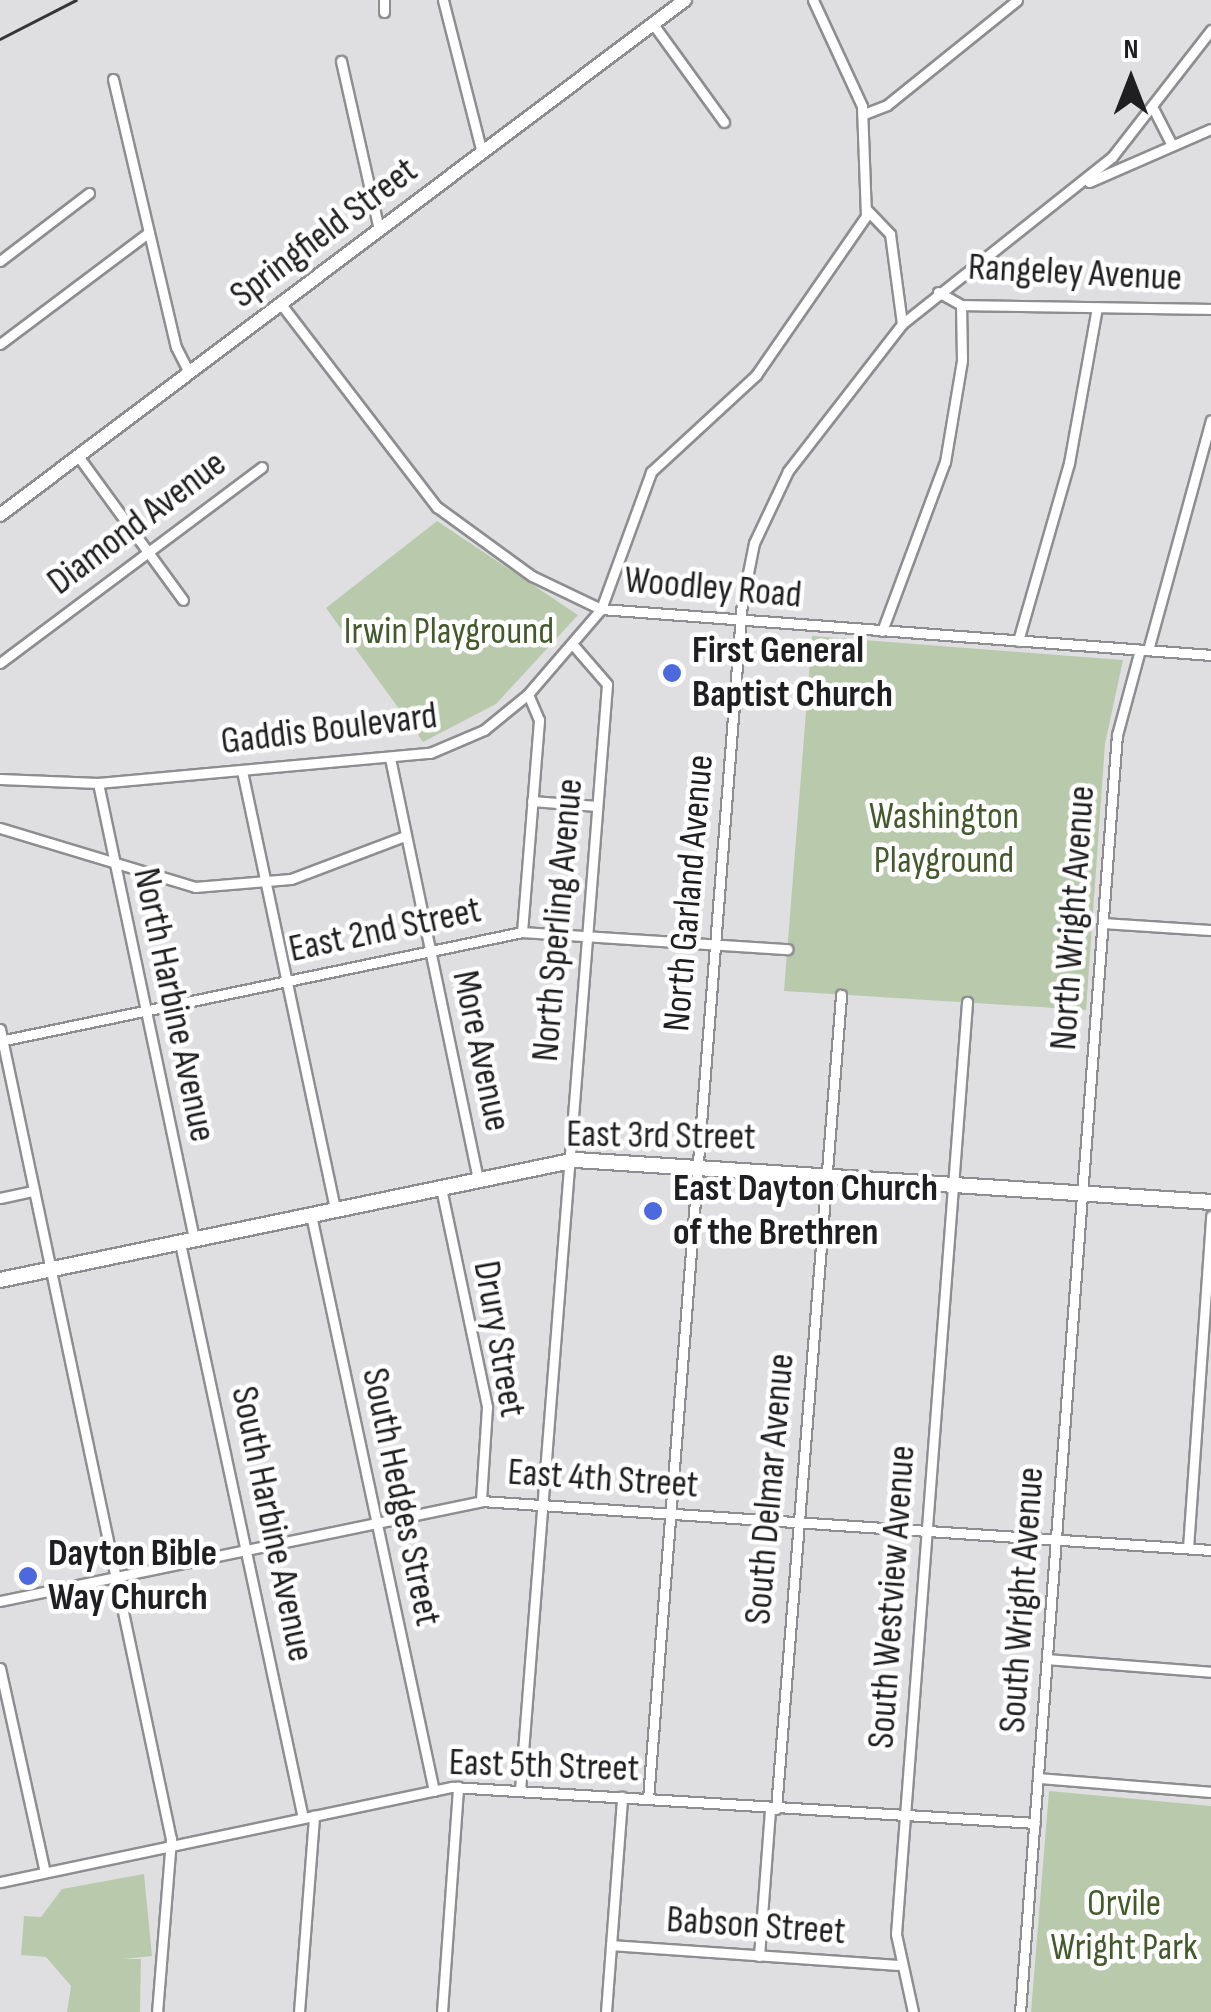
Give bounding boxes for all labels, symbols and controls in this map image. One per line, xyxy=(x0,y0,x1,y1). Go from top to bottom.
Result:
north arrow xyxy=(1081,30,1181,130)
text: N xyxy=(1124,33,1138,66)
street label: Springfield Street xyxy=(221,148,427,318)
street label: Rangeley Avenue xyxy=(967,245,1183,301)
street label: Diamond Avenue xyxy=(39,441,235,605)
street label: Woodley Road xyxy=(623,558,803,618)
park label: Irwin Playground xyxy=(344,609,554,655)
place label: First General Baptist Church xyxy=(692,628,893,718)
marker: First General Baptist Church xyxy=(661,662,683,684)
street label: Gaddis Boulevard xyxy=(218,693,440,765)
street label: North Garland Avenue xyxy=(654,753,724,1033)
street label: North Sperling Avenue xyxy=(523,777,593,1063)
street label: North Wright Avenue xyxy=(1041,784,1105,1052)
park label: Washington Playground xyxy=(869,794,1019,884)
street label: North Harbine Avenue xyxy=(123,864,225,1146)
street label: East 2nd Street xyxy=(285,887,485,973)
street label: More Avenue xyxy=(442,967,520,1135)
street label: East 3rd Street xyxy=(566,1112,756,1160)
place label: East Dayton Church of the Brethren xyxy=(673,1166,938,1256)
marker: East Dayton Church of the Brethren xyxy=(642,1200,664,1222)
street label: Drury Street xyxy=(463,1257,535,1421)
street label: South Delmar Avenue xyxy=(735,1352,805,1626)
street label: South Hedges Street xyxy=(351,1364,451,1630)
street label: South Harbine Avenue xyxy=(221,1382,323,1666)
street label: South Westview Avenue xyxy=(859,1444,925,1750)
street label: East 4th Street xyxy=(506,1450,700,1508)
street label: South Wright Avenue xyxy=(990,1466,1054,1734)
place label: Dayton Bible Way Church xyxy=(48,1531,217,1620)
marker: Dayton Bible Way Church xyxy=(17,1565,39,1587)
street label: East 5th Street xyxy=(448,1740,640,1792)
park label: Orvile Wright Park xyxy=(1050,1881,1198,1970)
street label: Babson Street xyxy=(665,1897,847,1955)

